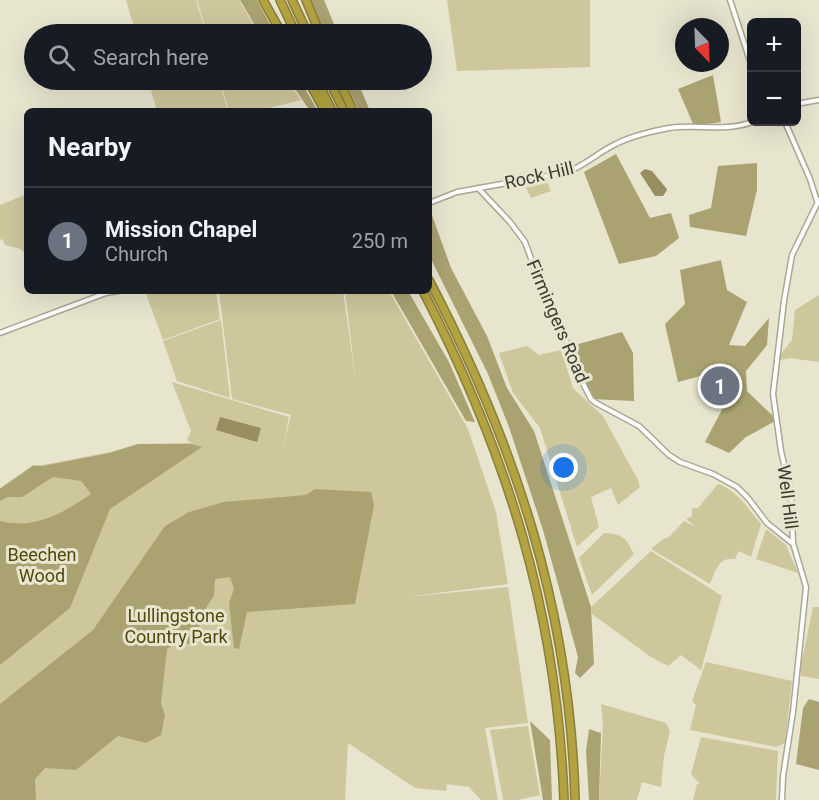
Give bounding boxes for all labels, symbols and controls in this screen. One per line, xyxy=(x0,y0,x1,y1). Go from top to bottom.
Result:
north arrow xyxy=(675,18,729,72)
map controls xyxy=(747,18,801,126)
button: + xyxy=(747,18,801,72)
search box xyxy=(24,24,432,90)
icon: search xyxy=(45,41,78,74)
text: Search here xyxy=(93,45,209,70)
button: − xyxy=(747,72,801,126)
text: Nearby xyxy=(48,132,131,162)
street label: Rock Hill xyxy=(502,157,576,193)
text: Mission Chapel xyxy=(105,217,257,242)
text: 1 xyxy=(62,229,73,253)
text: 250 m xyxy=(352,229,408,253)
text: Church xyxy=(105,242,168,266)
street label: Firmingers Road xyxy=(523,256,593,386)
pin: 1 xyxy=(700,364,740,408)
your location xyxy=(549,453,578,482)
street label: Well Hill xyxy=(774,464,802,530)
park label: Beechen Wood xyxy=(7,544,77,586)
park label: Lullingstone Country Park xyxy=(124,605,228,647)

